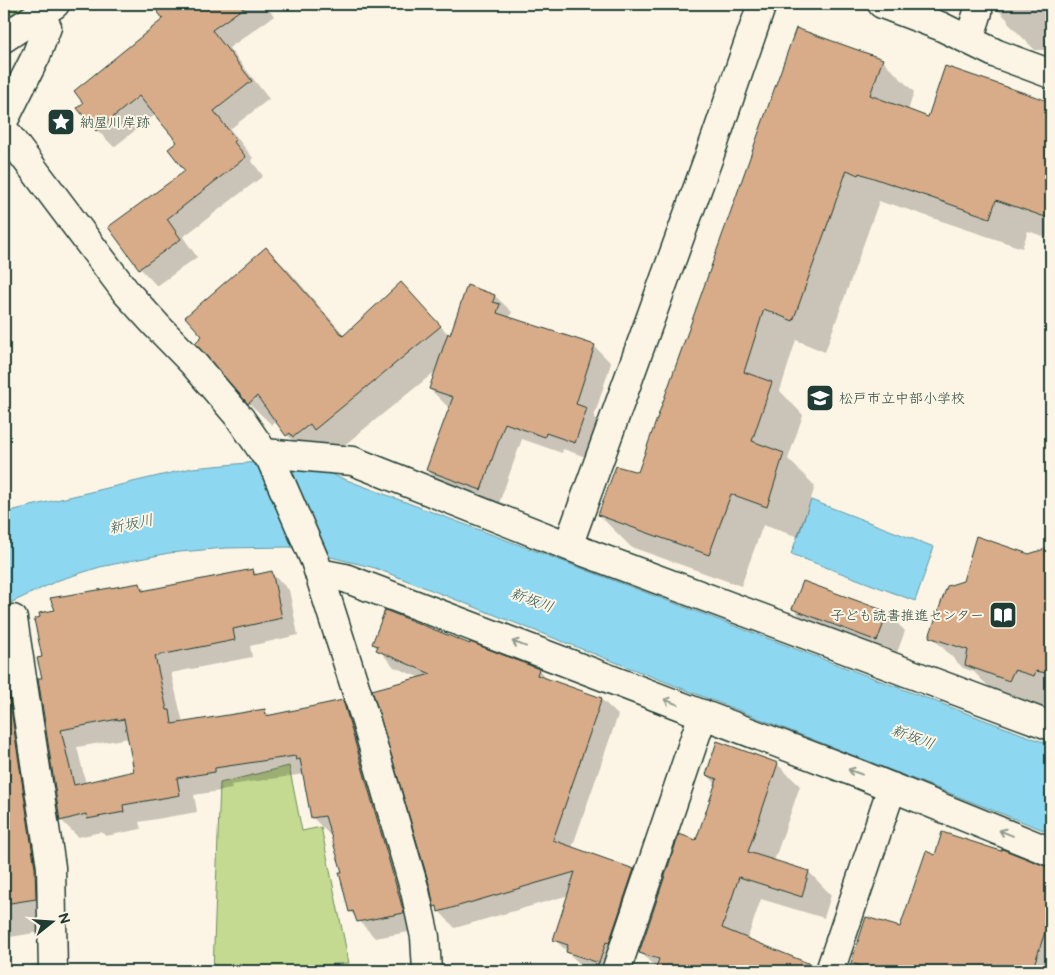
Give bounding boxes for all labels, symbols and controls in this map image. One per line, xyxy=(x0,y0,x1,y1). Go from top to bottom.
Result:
place icon: 納屋川岸跡 xyxy=(46,107,76,137)
place label: 納屋川岸跡 xyxy=(80,114,150,131)
school or university icon: 松戸市立中部小学校 xyxy=(805,383,835,413)
place label: 松戸市立中部小学校 xyxy=(839,390,965,407)
water label: 新坂川 xyxy=(107,511,155,538)
water label: 新坂川 xyxy=(507,584,556,617)
library icon: 子ども読書推進センター xyxy=(988,600,1018,630)
place label: 子ども読書推進センター xyxy=(831,607,984,624)
one-way arrow xyxy=(512,639,527,649)
one-way arrow xyxy=(664,697,679,706)
water label: 新坂川 xyxy=(888,721,937,754)
one-way arrow xyxy=(848,767,864,776)
one-way arrow xyxy=(999,828,1014,838)
north arrow xyxy=(28,898,78,948)
text: N xyxy=(54,911,74,926)

